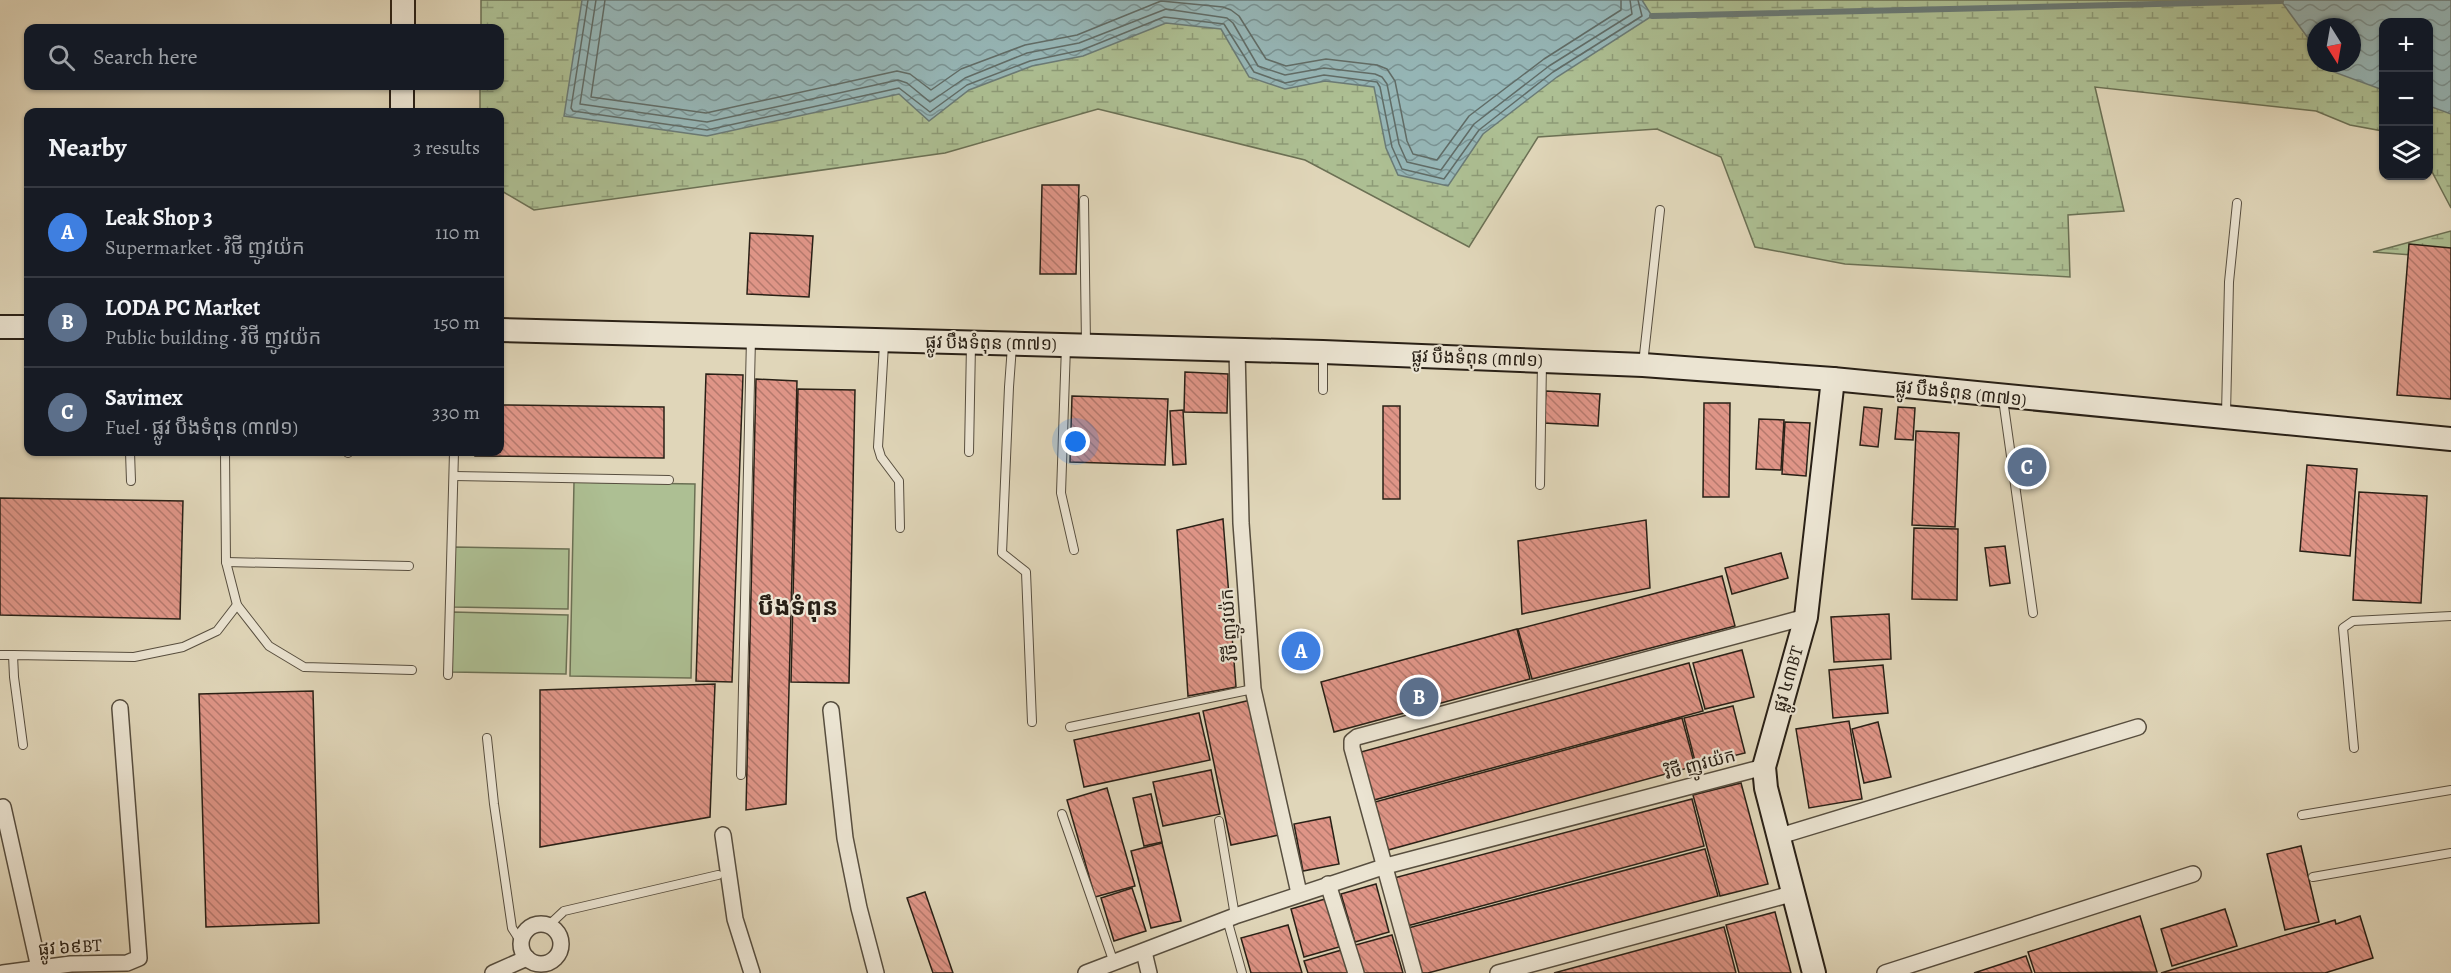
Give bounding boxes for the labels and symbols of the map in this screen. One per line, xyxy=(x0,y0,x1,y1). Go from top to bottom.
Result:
north arrow xyxy=(2307,18,2361,72)
street label: ផ្លូវ បឹងទំពុន (៣៧១) xyxy=(925,330,1057,360)
street label: ផ្លូវ បឹងទំពុន (៣៧១) xyxy=(1411,344,1543,377)
street label: ផ្លូវ បឹងទំពុន (៣៧១) xyxy=(1894,374,2028,416)
your location xyxy=(1061,427,1090,456)
pin: C xyxy=(2008,444,2046,490)
street label: វិថី ញូវយ៉ក xyxy=(1215,588,1247,663)
district label: បឹងទំពុន xyxy=(758,591,838,623)
pin: A xyxy=(1282,628,1320,674)
street label: ផ្លូវ ៤៣BT xyxy=(1767,643,1813,716)
pin: B xyxy=(1400,674,1438,720)
street label: វិថី ញូវយ៉ក xyxy=(1661,743,1739,789)
street label: ផ្លូវ ៦៩BT xyxy=(37,933,103,966)

